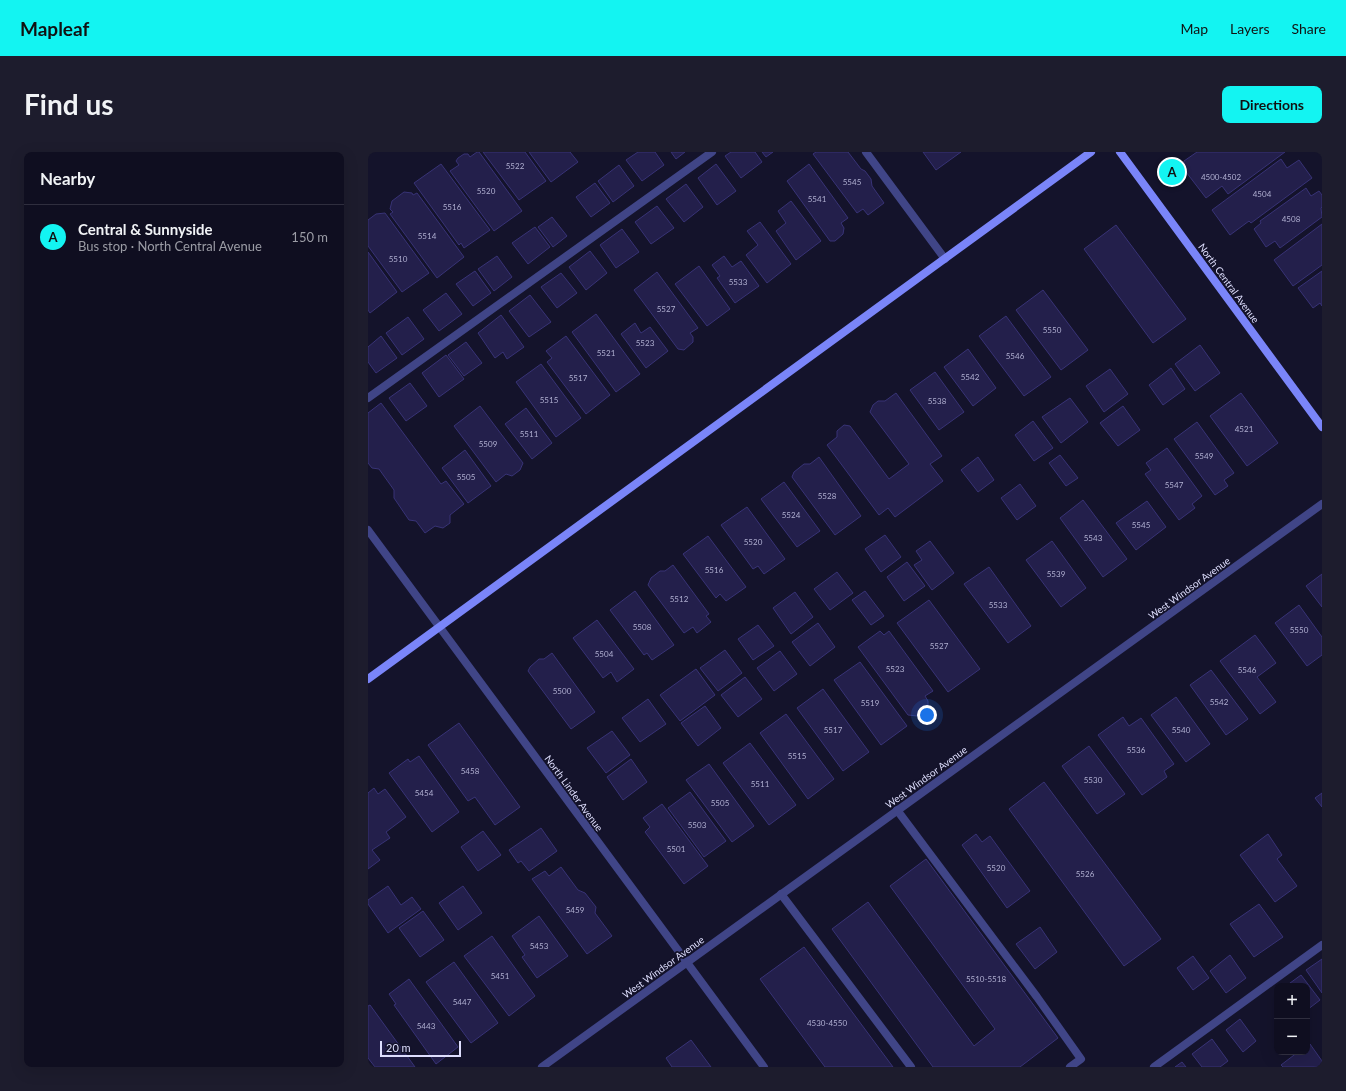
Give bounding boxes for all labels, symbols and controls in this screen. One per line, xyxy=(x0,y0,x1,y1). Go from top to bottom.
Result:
text: Mapleaf xyxy=(20,17,89,40)
text: Map xyxy=(1180,20,1208,37)
text: Layers xyxy=(1230,20,1270,37)
text: Share xyxy=(1292,20,1326,37)
button: Directions xyxy=(1222,86,1322,123)
text: Find us xyxy=(24,87,114,121)
pin: A xyxy=(1159,157,1185,187)
house number: 5522 xyxy=(506,161,525,171)
text: Nearby xyxy=(40,168,95,189)
house number: 4500-4502 xyxy=(1201,172,1241,182)
house number: 5545 xyxy=(843,177,862,187)
house number: 5520 xyxy=(477,186,496,196)
house number: 4504 xyxy=(1253,189,1272,199)
house number: 5541 xyxy=(808,194,827,204)
house number: 5516 xyxy=(443,202,462,212)
house number: 4508 xyxy=(1282,214,1301,224)
text: Central & Sunnyside xyxy=(78,220,213,238)
text: A xyxy=(48,229,58,245)
text: 150 m xyxy=(291,229,328,245)
house number: 5514 xyxy=(418,231,437,241)
text: Bus stop · North Central Avenue xyxy=(78,238,262,254)
street label: North Central Avenue xyxy=(1196,241,1262,325)
house number: 5510 xyxy=(389,254,408,264)
house number: 5533 xyxy=(729,277,748,287)
house number: 5527 xyxy=(657,304,676,314)
house number: 5550 xyxy=(1043,325,1062,335)
house number: 5523 xyxy=(636,338,655,348)
house number: 5521 xyxy=(597,348,616,358)
house number: 5546 xyxy=(1006,351,1025,361)
house number: 5542 xyxy=(961,372,980,382)
house number: 5517 xyxy=(569,373,588,383)
house number: 5515 xyxy=(540,395,559,405)
house number: 5538 xyxy=(928,396,947,406)
house number: 4521 xyxy=(1235,424,1254,434)
house number: 5511 xyxy=(520,429,539,439)
house number: 5509 xyxy=(479,439,498,449)
house number: 5549 xyxy=(1195,451,1214,461)
house number: 5505 xyxy=(457,472,476,482)
house number: 5547 xyxy=(1165,480,1184,490)
house number: 5528 xyxy=(818,491,837,501)
house number: 5524 xyxy=(782,510,801,520)
house number: 5545 xyxy=(1132,520,1151,530)
house number: 5543 xyxy=(1084,533,1103,543)
house number: 5520 xyxy=(744,537,763,547)
street label: West Windsor Avenue xyxy=(1146,554,1232,622)
house number: 5516 xyxy=(705,565,724,575)
house number: 5539 xyxy=(1047,569,1066,579)
house number: 5512 xyxy=(670,594,689,604)
house number: 5533 xyxy=(989,600,1008,610)
house number: 5508 xyxy=(633,622,652,632)
house number: 5550 xyxy=(1290,625,1309,635)
house number: 5527 xyxy=(930,641,949,651)
house number: 5504 xyxy=(595,649,614,659)
house number: 5523 xyxy=(886,664,905,674)
house number: 5546 xyxy=(1238,665,1257,675)
house number: 5500 xyxy=(553,686,572,696)
house number: 5542 xyxy=(1210,697,1229,707)
house number: 5519 xyxy=(861,698,880,708)
your location xyxy=(917,705,937,725)
house number: 5517 xyxy=(824,725,843,735)
house number: 5540 xyxy=(1172,725,1191,735)
street label: West Windsor Avenue xyxy=(883,743,969,811)
house number: 5536 xyxy=(1127,745,1146,755)
house number: 5515 xyxy=(788,751,807,761)
street label: North Linder Avenue xyxy=(542,753,606,833)
house number: 5458 xyxy=(461,766,480,776)
house number: 5530 xyxy=(1084,775,1103,785)
house number: 5511 xyxy=(751,779,770,789)
house number: 5454 xyxy=(415,788,434,798)
house number: 5505 xyxy=(711,798,730,808)
house number: 5503 xyxy=(688,820,707,830)
house number: 5501 xyxy=(667,844,686,854)
house number: 5520 xyxy=(987,863,1006,873)
house number: 5526 xyxy=(1076,869,1095,879)
house number: 5459 xyxy=(566,905,585,915)
street label: West Windsor Avenue xyxy=(620,933,706,1001)
house number: 5453 xyxy=(530,941,549,951)
house number: 5451 xyxy=(491,971,510,981)
house number: 5510-5518 xyxy=(966,974,1006,984)
map controls xyxy=(1274,983,1310,1055)
button: + xyxy=(1274,983,1310,1019)
house number: 5447 xyxy=(453,997,472,1007)
house number: 4530-4550 xyxy=(807,1018,847,1028)
button: − xyxy=(1274,1019,1310,1055)
house number: 5443 xyxy=(417,1021,436,1031)
scale bar xyxy=(380,1039,461,1058)
text: 20 m xyxy=(386,1041,411,1054)

